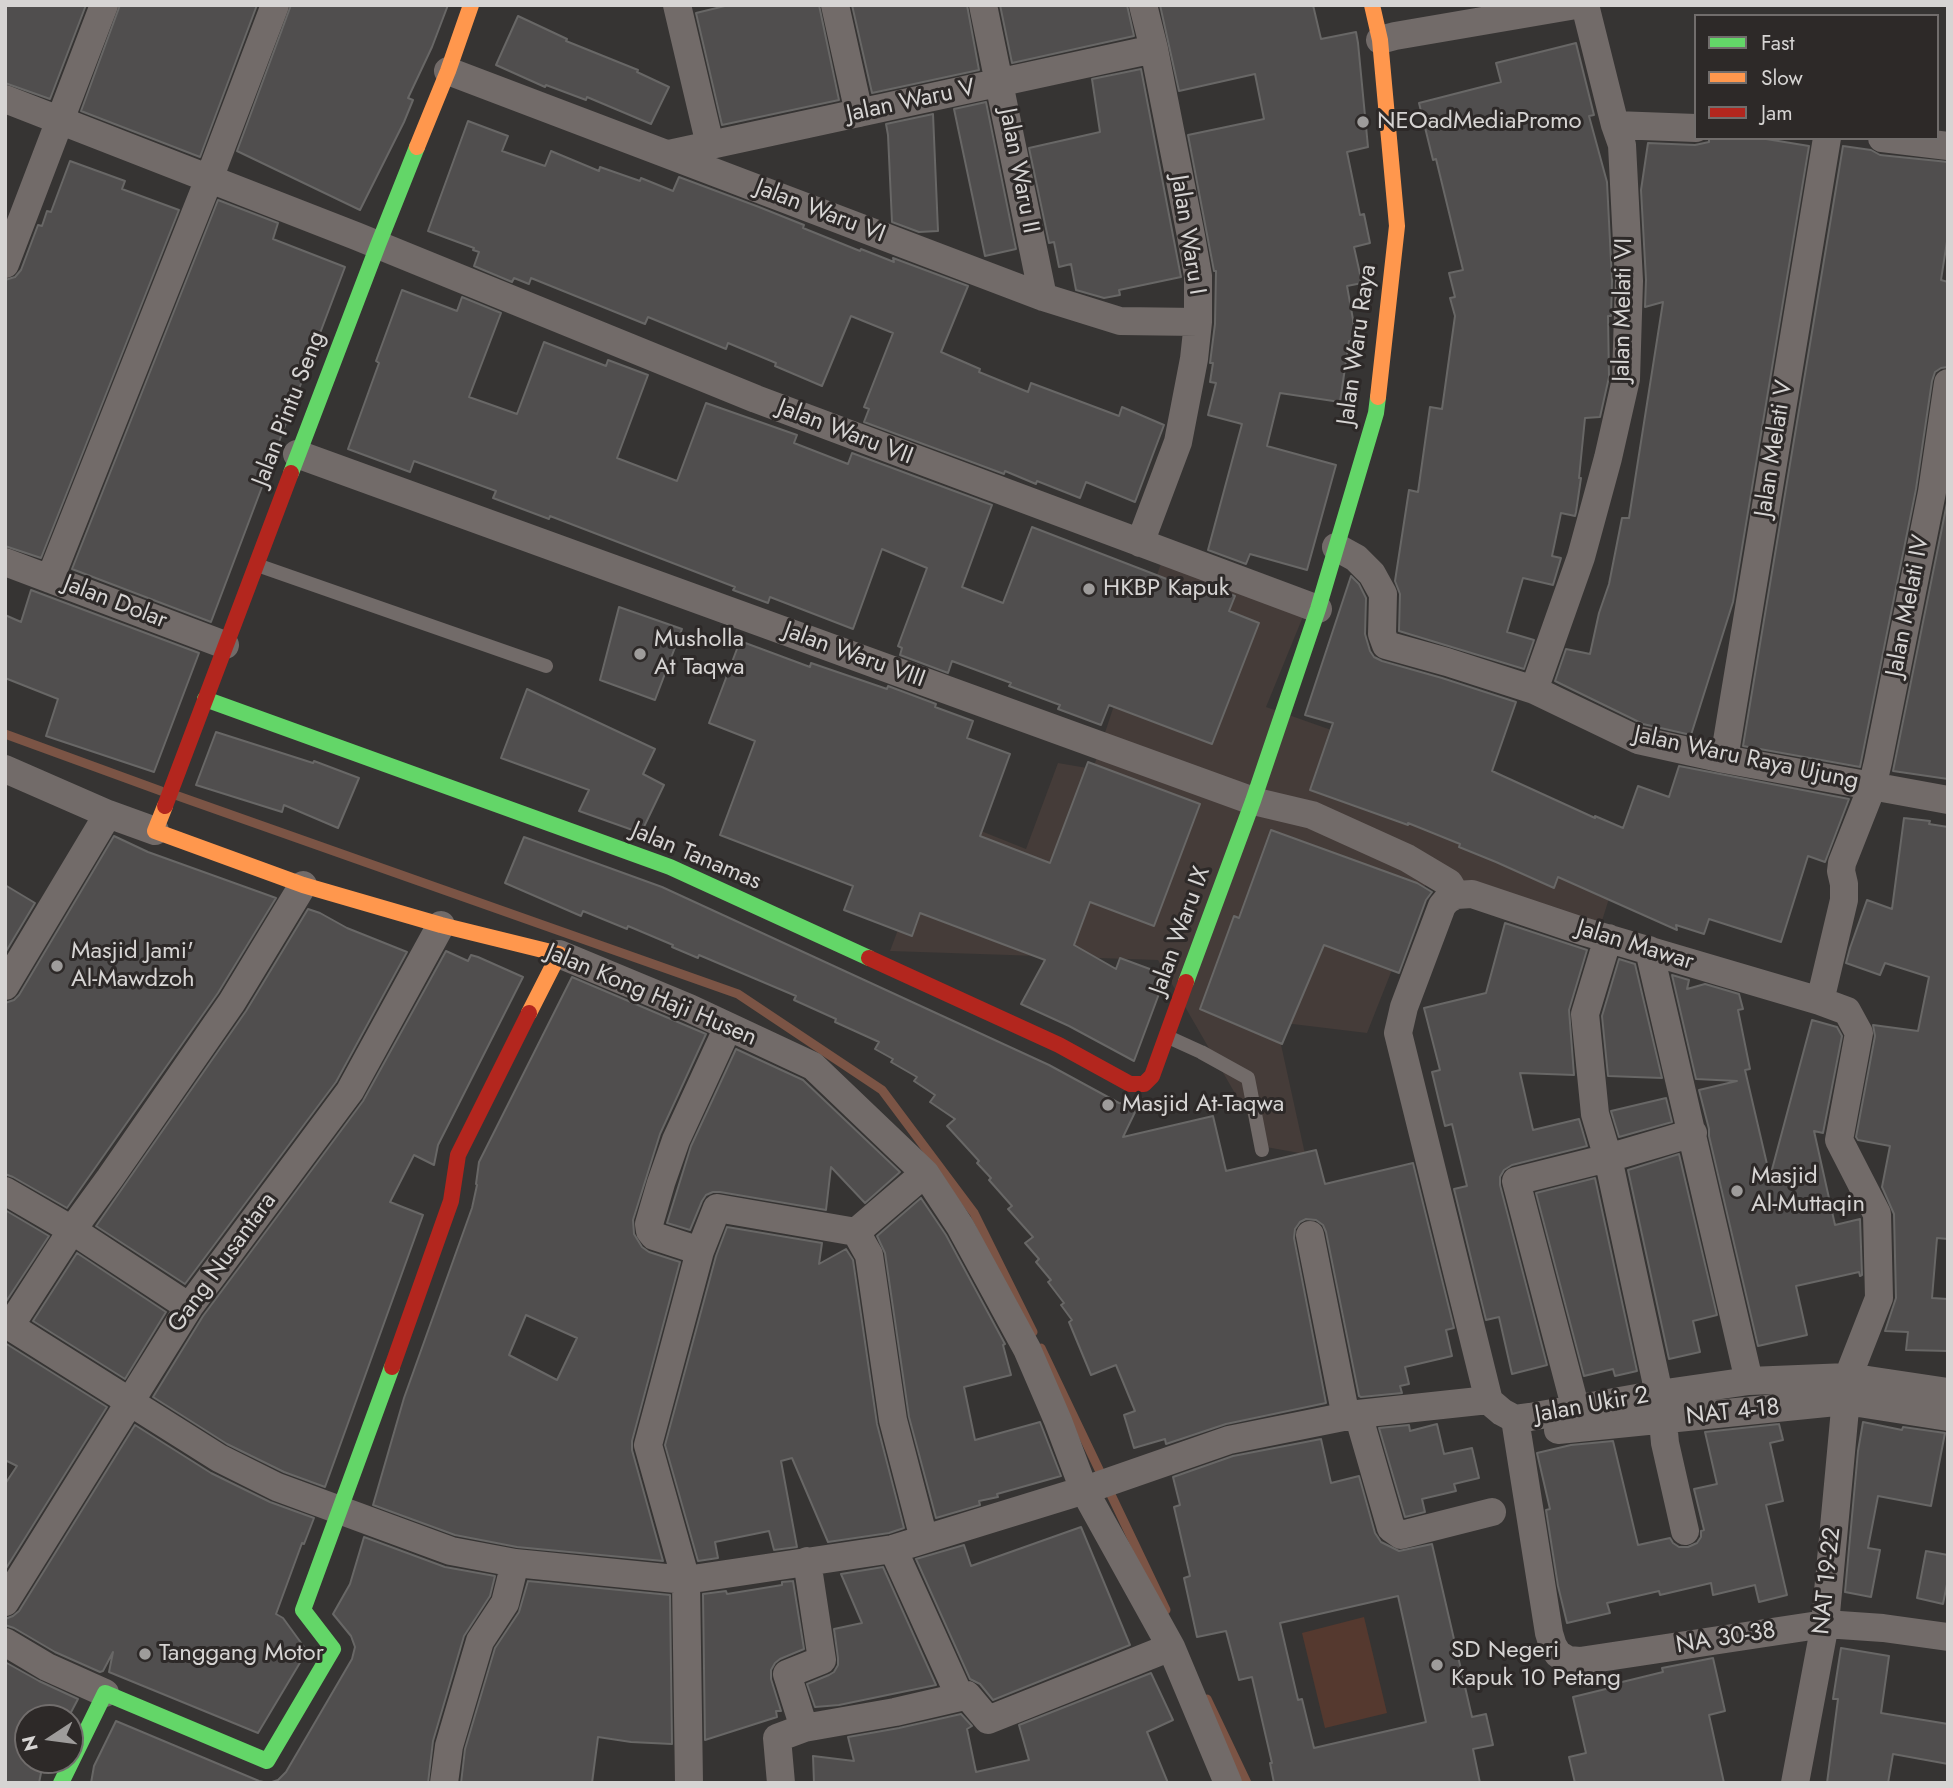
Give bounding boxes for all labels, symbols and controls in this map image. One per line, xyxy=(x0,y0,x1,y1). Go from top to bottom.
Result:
legend xyxy=(1694,14,1939,140)
text: Fast xyxy=(1761,28,1794,58)
text: Slow xyxy=(1761,63,1803,93)
street label: Jalan Waru V xyxy=(844,74,978,130)
text: Jam xyxy=(1761,98,1793,128)
street label: Jalan Waru II xyxy=(992,106,1044,236)
place label: NEOadMediaPromo xyxy=(1377,108,1582,136)
marker: NEOadMediaPromo xyxy=(1355,114,1371,130)
street label: Jalan Waru I xyxy=(1163,173,1211,297)
street label: Jalan Waru VI xyxy=(751,174,889,250)
street label: Jalan Melati VI xyxy=(1608,238,1640,382)
street label: Jalan Waru Raya xyxy=(1332,263,1384,427)
street label: Jalan Pintu Seng xyxy=(247,328,333,490)
street label: Jalan Melati V xyxy=(1750,379,1800,519)
street label: Jalan Waru VII xyxy=(773,394,917,472)
street label: Jalan Melati IV xyxy=(1881,533,1937,679)
street label: Jalan Dolar xyxy=(59,570,171,636)
place label: HKBP Kapuk xyxy=(1103,575,1229,603)
marker: HKBP Kapuk xyxy=(1081,581,1097,597)
street label: Jalan Waru VIII xyxy=(779,617,929,695)
place label: Musholla At Taqwa xyxy=(654,626,745,682)
marker: Musholla At Taqwa xyxy=(632,646,648,662)
street label: Jalan Waru Raya Ujung xyxy=(1631,721,1861,797)
street label: Jalan Tanamas xyxy=(627,817,765,897)
street label: Jalan Waru IX xyxy=(1145,863,1217,999)
street label: Jalan Mawar xyxy=(1573,915,1697,977)
place label: Masjid Jami' Al-Mawdzoh xyxy=(71,938,195,994)
street label: Jalan Kong Haji Husen xyxy=(541,939,761,1053)
marker: Masjid Jami' Al-Mawdzoh xyxy=(49,958,65,974)
place label: Masjid At-Taqwa xyxy=(1122,1091,1284,1119)
marker: Masjid At-Taqwa xyxy=(1100,1097,1116,1113)
place label: Masjid Al-Muttaqin xyxy=(1751,1163,1865,1219)
marker: Masjid Al-Muttaqin xyxy=(1729,1183,1745,1199)
street label: Gang Nusantara xyxy=(163,1188,283,1338)
street label: Jalan Ukir 2 xyxy=(1533,1382,1651,1430)
street label: NAT 4-18 xyxy=(1685,1394,1781,1432)
street label: NAT 19-22 xyxy=(1808,1526,1848,1636)
street label: NA 30-38 xyxy=(1674,1617,1778,1661)
place label: SD Negeri Kapuk 10 Petang xyxy=(1451,1637,1621,1693)
place label: Tanggang Motor xyxy=(159,1640,324,1668)
marker: Tanggang Motor xyxy=(137,1646,153,1662)
marker: SD Negeri Kapuk 10 Petang xyxy=(1429,1657,1445,1673)
north arrow xyxy=(14,1704,84,1774)
text: N xyxy=(15,1733,45,1754)

